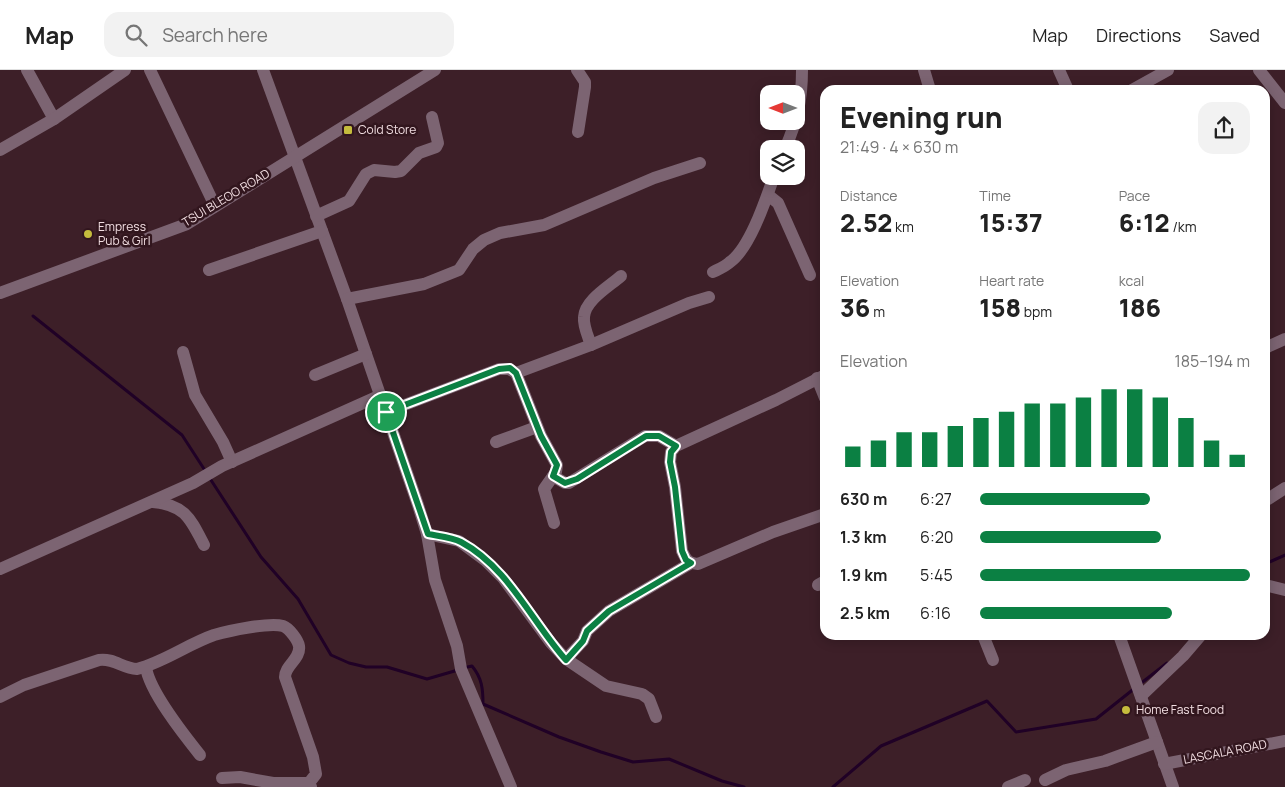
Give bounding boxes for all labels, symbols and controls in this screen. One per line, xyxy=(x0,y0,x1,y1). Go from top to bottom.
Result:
search box xyxy=(104,12,454,57)
text: Map xyxy=(25,18,74,51)
icon: search xyxy=(122,21,150,49)
text: Search here xyxy=(162,22,268,48)
text: Map xyxy=(1032,23,1068,47)
text: Directions xyxy=(1096,23,1181,47)
text: Saved xyxy=(1209,23,1260,47)
north arrow xyxy=(760,85,805,130)
map controls xyxy=(760,85,805,185)
text: Evening run xyxy=(840,98,1003,136)
button: share xyxy=(1198,102,1250,154)
place label: Cold Store xyxy=(358,121,416,138)
marker: Cold Store xyxy=(342,124,354,136)
text: 21:49 · 4 × 630 m xyxy=(840,136,958,158)
button: layers xyxy=(760,140,805,185)
street label: TSUI BLEOO ROAD xyxy=(179,165,273,231)
text: Distance xyxy=(840,186,897,205)
text: Time xyxy=(979,186,1011,205)
text: Pace xyxy=(1119,186,1150,205)
text: 2.52 xyxy=(840,205,892,240)
text: 15:37 xyxy=(979,205,1043,240)
text: 6:12 xyxy=(1119,205,1170,240)
text: km xyxy=(892,217,914,236)
text: /km xyxy=(1170,217,1197,236)
place label: Empress Pub & Girl xyxy=(98,218,151,249)
marker: Empress Pub & Girl xyxy=(82,228,94,240)
text: Elevation xyxy=(840,271,899,290)
text: Heart rate xyxy=(979,271,1044,290)
text: kcal xyxy=(1119,271,1144,290)
text: 36 xyxy=(840,290,870,325)
text: 158 xyxy=(979,290,1021,325)
text: 186 xyxy=(1119,290,1161,325)
text: m xyxy=(870,302,885,321)
text: bpm xyxy=(1021,302,1052,321)
text: Elevation xyxy=(840,350,908,372)
text: 185–194 m xyxy=(1175,350,1250,372)
pin xyxy=(365,391,407,433)
icon: arrive xyxy=(372,398,400,426)
text: 630 m xyxy=(840,488,887,510)
text: 6:27 xyxy=(920,488,952,510)
text: 1.3 km xyxy=(840,526,887,548)
text: 6:20 xyxy=(920,526,954,548)
text: 1.9 km xyxy=(840,564,887,586)
text: 5:45 xyxy=(920,564,953,586)
text: 2.5 km xyxy=(840,602,890,624)
text: 6:16 xyxy=(920,602,951,624)
place label: Home Fast Food xyxy=(1136,701,1224,718)
marker: Home Fast Food xyxy=(1120,704,1132,716)
street label: LASCALA ROAD xyxy=(1182,735,1268,768)

